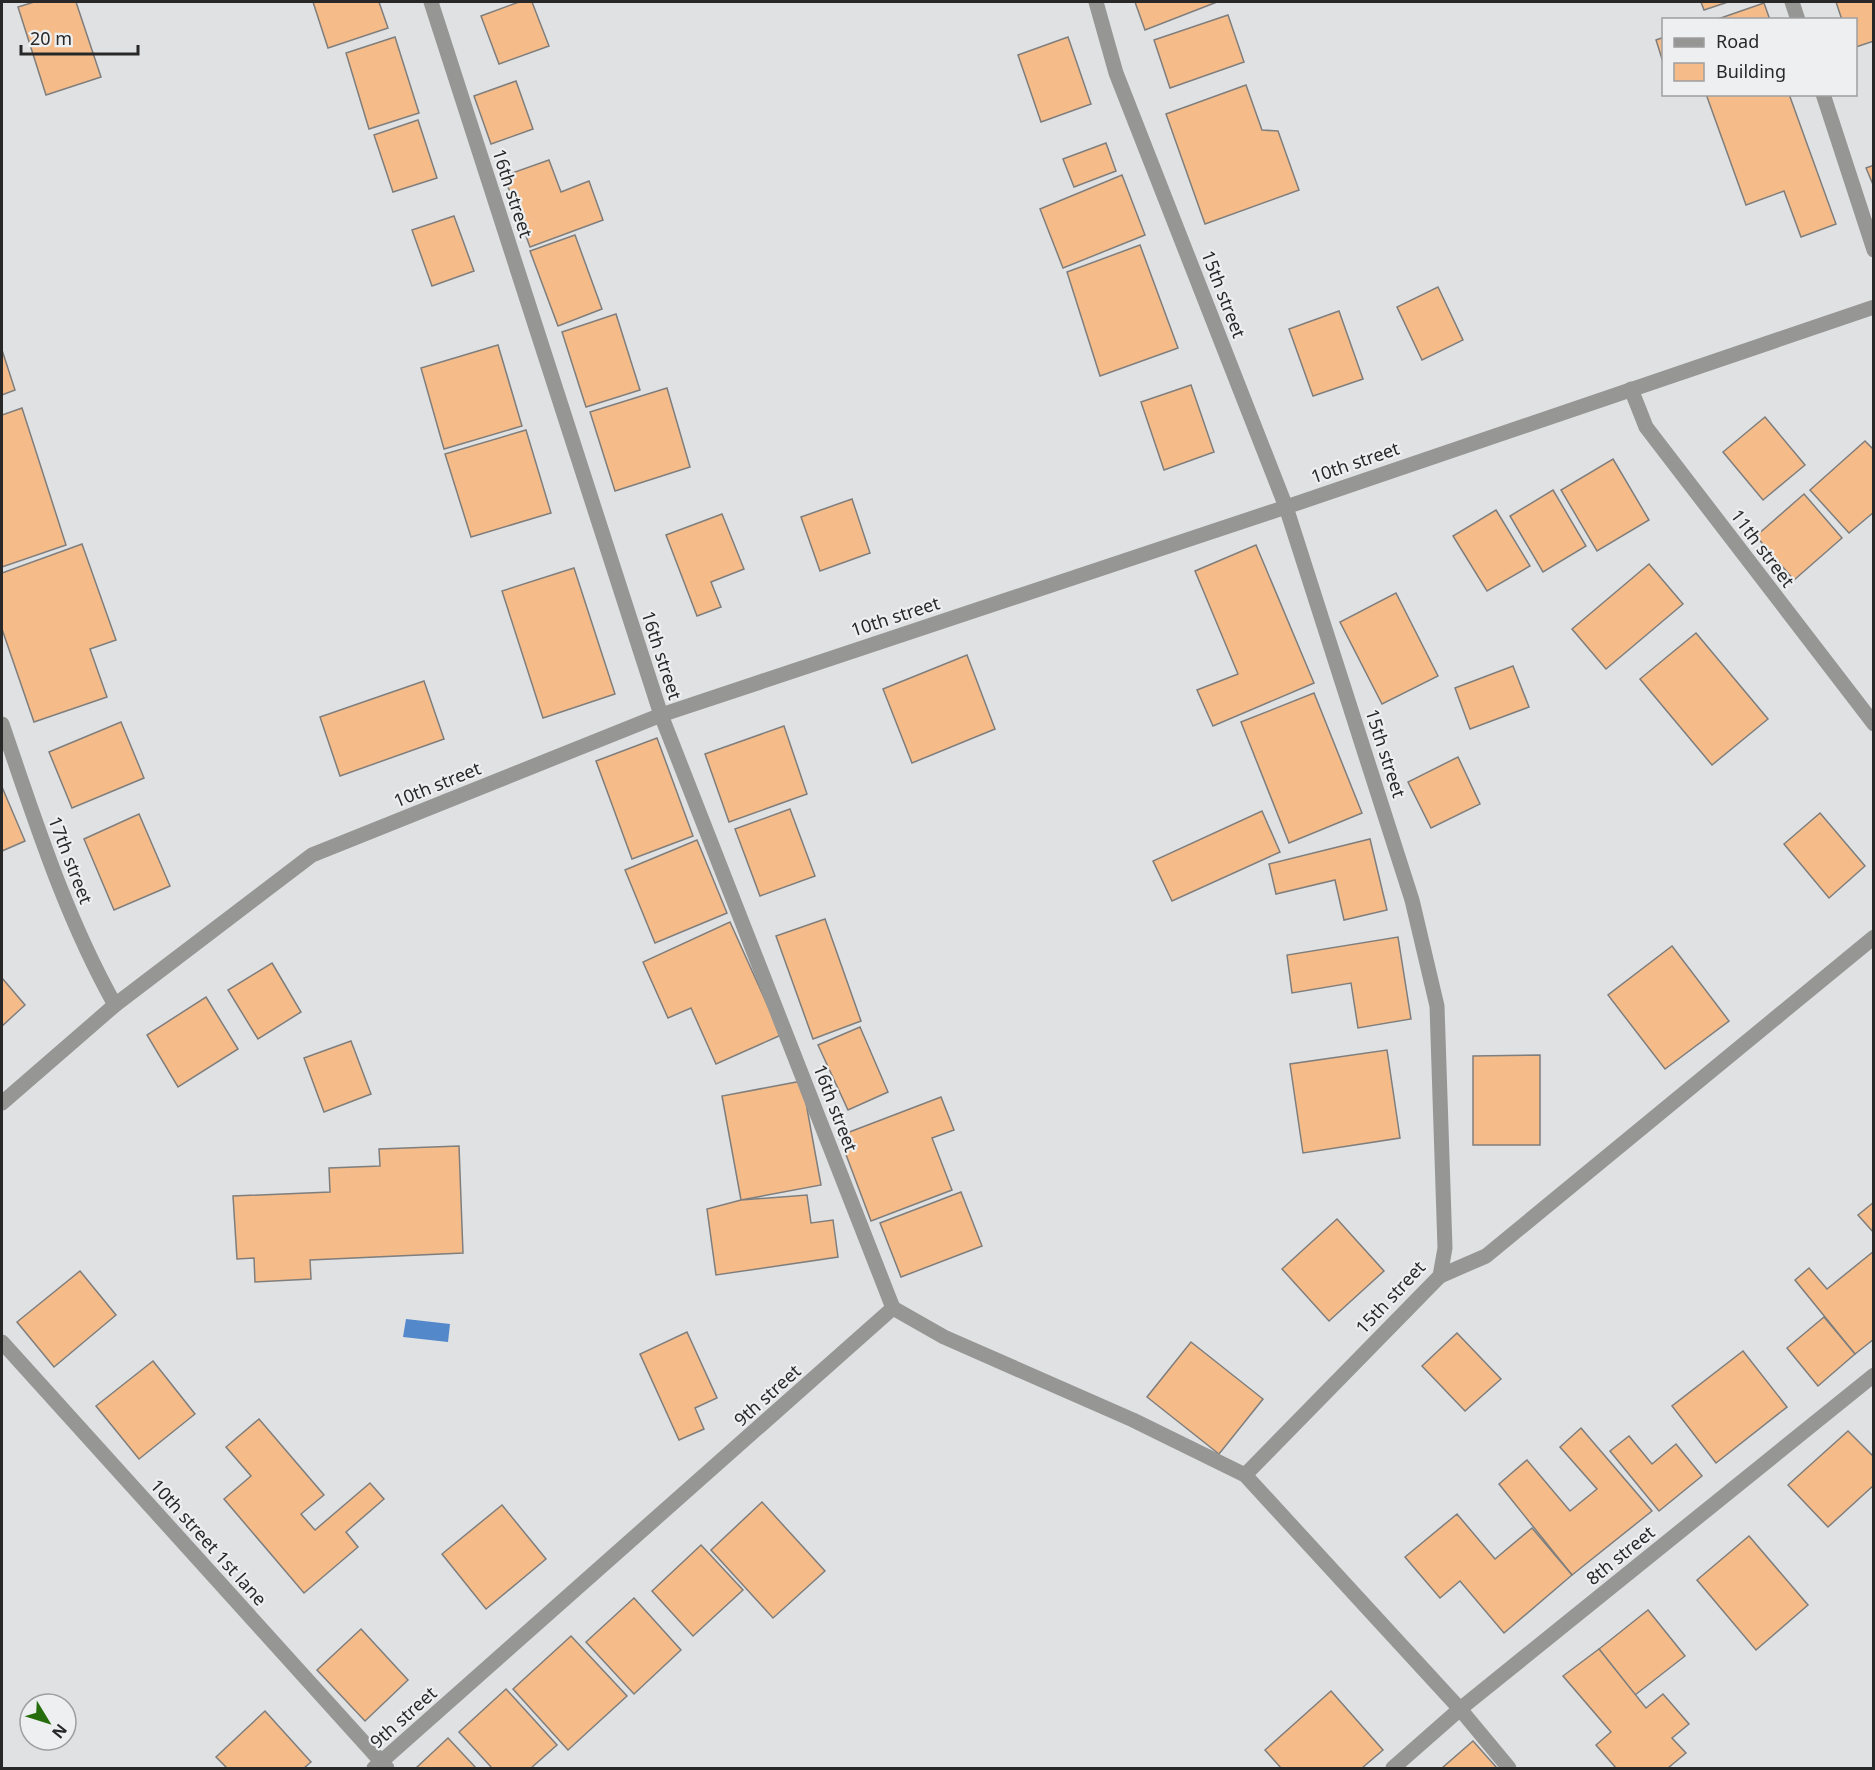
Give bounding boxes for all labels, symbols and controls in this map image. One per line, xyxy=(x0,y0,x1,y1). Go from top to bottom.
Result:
scale bar xyxy=(21,18,138,56)
legend xyxy=(1662,18,1857,96)
text: 20 m xyxy=(30,26,72,50)
text: Road xyxy=(1716,29,1759,53)
text: Building xyxy=(1716,59,1786,83)
street label: 16th street xyxy=(487,146,539,241)
street label: 15th street xyxy=(1196,247,1252,342)
street label: 10th street xyxy=(1308,436,1403,488)
street label: 11th street xyxy=(1726,504,1801,592)
street label: 10th street xyxy=(848,590,943,642)
street label: 16th street xyxy=(636,608,688,703)
street label: 15th street xyxy=(1360,706,1412,801)
street label: 10th street xyxy=(390,755,485,812)
street label: 17th street xyxy=(43,813,99,908)
street label: 16th street xyxy=(808,1061,864,1156)
street label: 15th street xyxy=(1350,1255,1430,1339)
street label: 9th street xyxy=(729,1358,806,1431)
street label: 10th street 1st lane xyxy=(146,1474,272,1610)
street label: 8th street xyxy=(1581,1520,1660,1590)
street label: 9th street xyxy=(365,1680,442,1753)
north arrow xyxy=(18,1692,78,1752)
text: N xyxy=(47,1719,72,1743)

